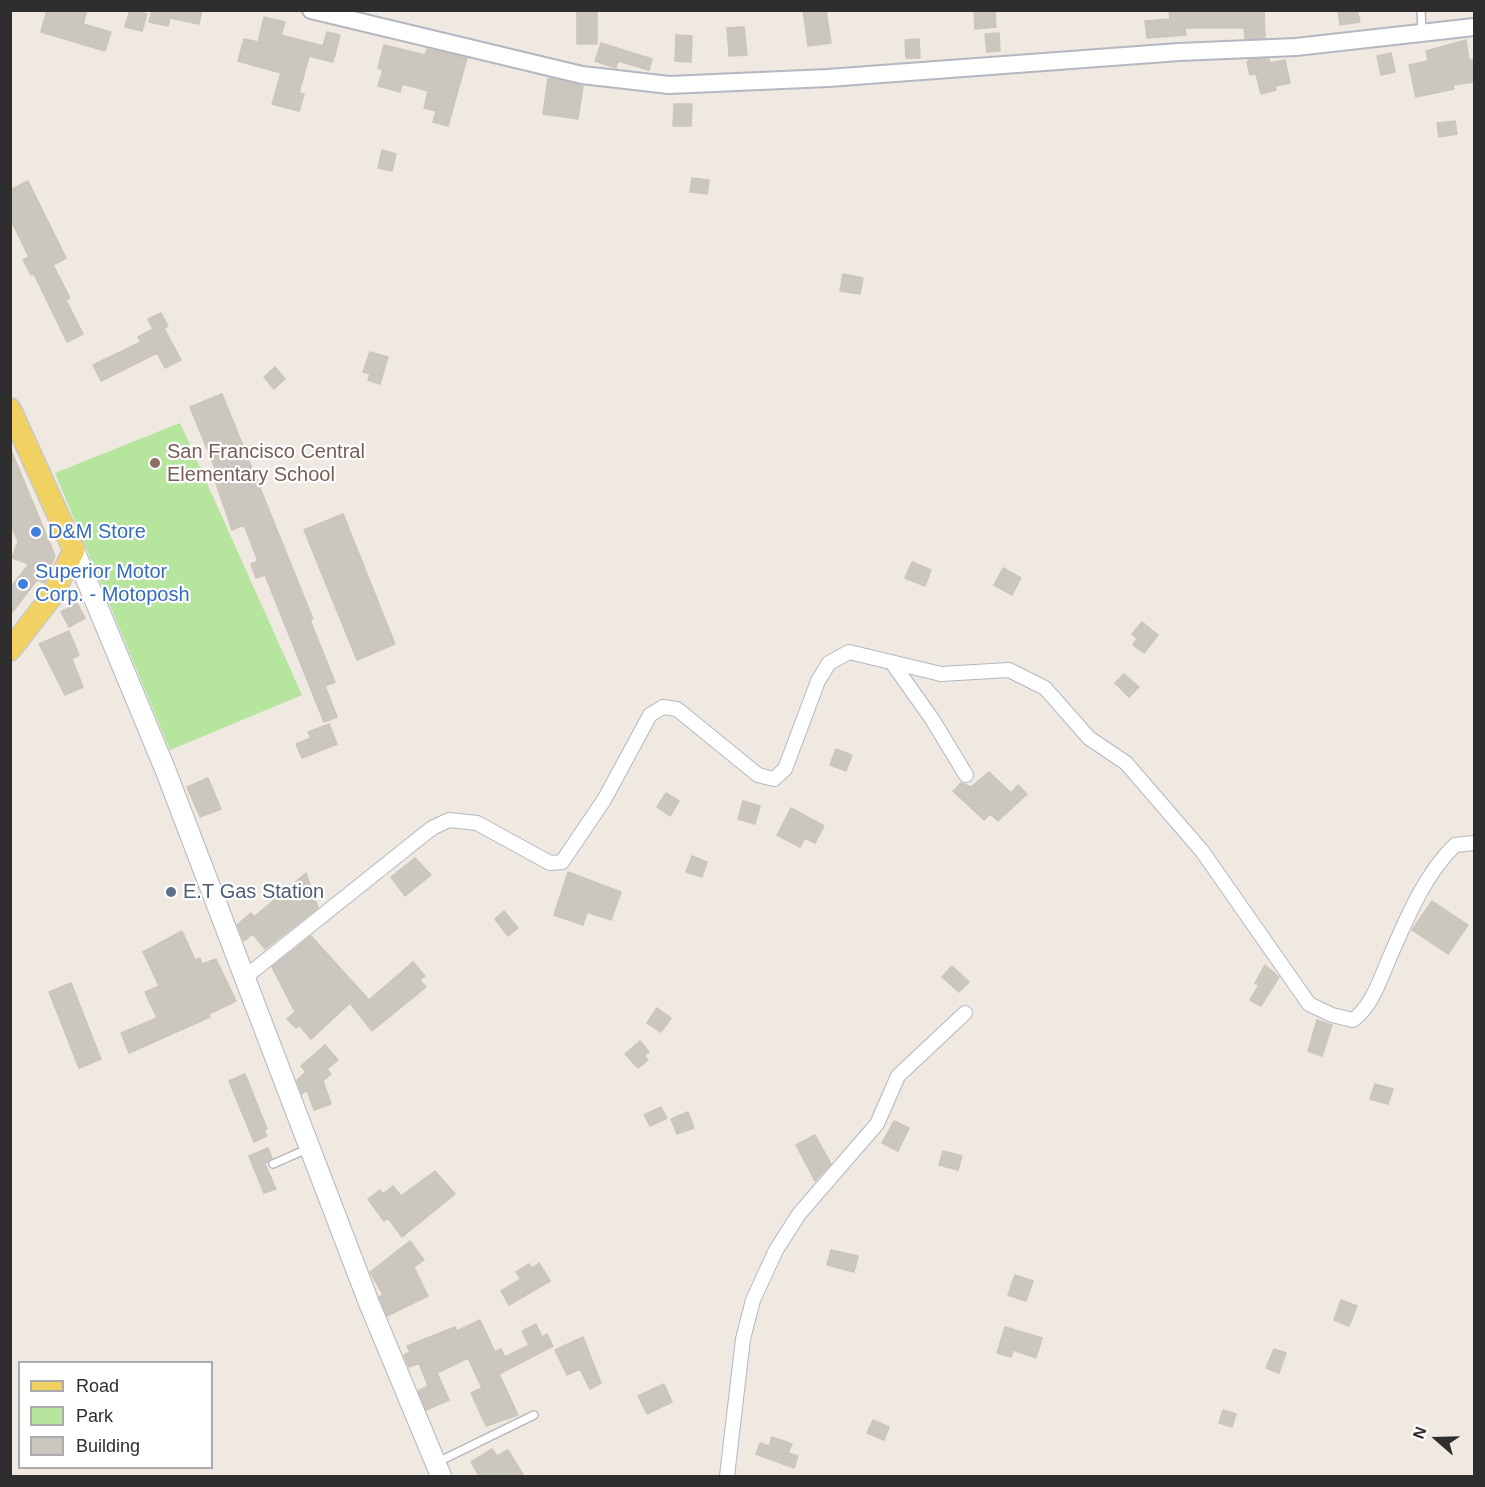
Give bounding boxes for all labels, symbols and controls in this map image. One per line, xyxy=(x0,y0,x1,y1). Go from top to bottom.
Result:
place label: San Francisco Central Elementary School xyxy=(167,440,365,487)
marker: San Francisco Central Elementary School xyxy=(148,456,162,470)
place label: D&M Store xyxy=(48,520,146,544)
marker: D&M Store xyxy=(29,525,43,539)
place label: Superior Motor Corp. - Motoposh xyxy=(35,560,190,607)
marker: Superior Motor Corp. - Motoposh xyxy=(16,577,30,591)
place label: E.T Gas Station xyxy=(183,880,324,904)
marker: E.T Gas Station xyxy=(164,885,178,899)
legend xyxy=(18,1361,213,1469)
text: Road xyxy=(76,1376,119,1396)
text: Park xyxy=(76,1406,113,1426)
north arrow xyxy=(1407,1409,1467,1469)
text: N xyxy=(1410,1424,1430,1441)
text: Building xyxy=(76,1436,140,1456)

